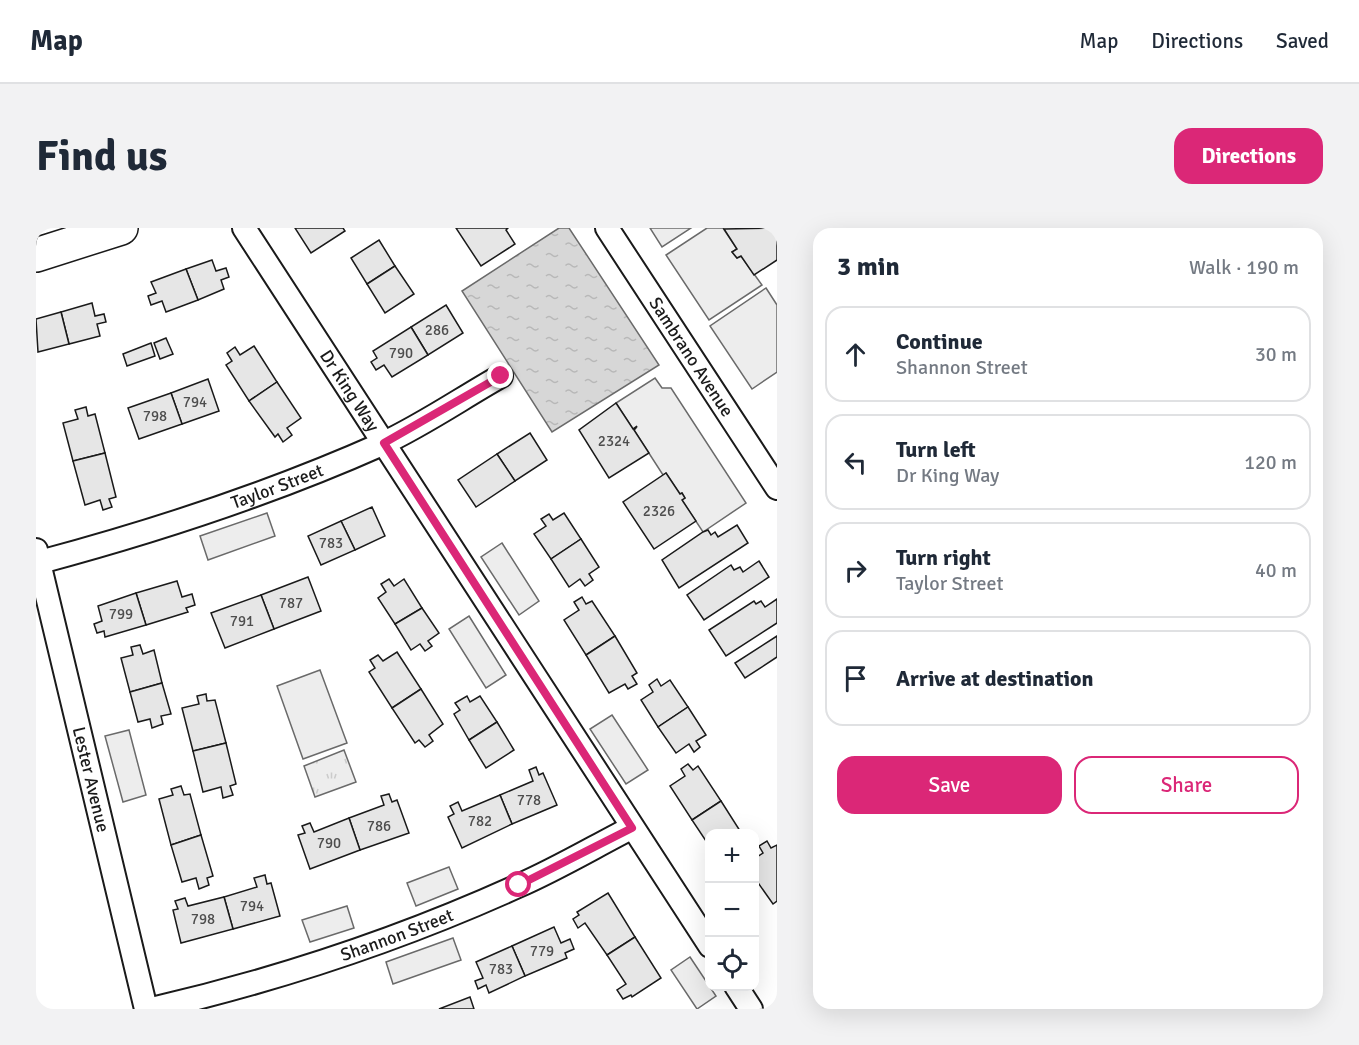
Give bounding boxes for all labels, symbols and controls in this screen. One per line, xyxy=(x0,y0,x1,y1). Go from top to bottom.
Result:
text: Map xyxy=(30,24,83,58)
text: Map xyxy=(1080,28,1118,54)
text: Directions xyxy=(1151,28,1243,54)
text: Saved xyxy=(1276,28,1329,54)
button: Directions xyxy=(1174,128,1323,184)
text: Find us xyxy=(36,131,167,182)
text: 3 min xyxy=(837,251,900,283)
text: Walk · 190 m xyxy=(1189,255,1299,280)
street label: Sambrano Avenue xyxy=(644,293,738,421)
house number: 286 xyxy=(425,321,449,339)
text: Continue xyxy=(896,328,983,355)
icon: ahead xyxy=(839,338,872,371)
text: 30 m xyxy=(1255,342,1297,367)
house number: 790 xyxy=(389,344,413,362)
street label: Dr King Way xyxy=(315,346,385,436)
text: Shannon Street xyxy=(896,355,1028,380)
route end xyxy=(487,362,513,388)
house number: 794 xyxy=(183,393,207,411)
house number: 798 xyxy=(143,407,167,425)
house number: 2324 xyxy=(598,432,630,450)
text: Turn left xyxy=(896,436,976,463)
icon: left xyxy=(839,446,872,479)
text: 120 m xyxy=(1244,450,1297,475)
street label: Taylor Street xyxy=(228,459,327,514)
text: Dr King Way xyxy=(896,463,999,488)
house number: 2326 xyxy=(643,502,675,520)
house number: 783 xyxy=(319,534,343,552)
text: Turn right xyxy=(896,544,991,571)
icon: right xyxy=(839,554,872,587)
text: 40 m xyxy=(1255,558,1297,583)
text: Taylor Street xyxy=(896,571,1004,596)
house number: 787 xyxy=(279,594,303,612)
house number: 799 xyxy=(109,605,133,623)
house number: 791 xyxy=(230,612,254,630)
icon: arrive xyxy=(839,662,872,695)
text: Arrive at destination xyxy=(896,665,1093,692)
street label: Lester Avenue xyxy=(68,724,114,835)
button: Save xyxy=(837,756,1062,814)
button: Share xyxy=(1074,756,1299,814)
house number: 778 xyxy=(517,791,541,809)
house number: 782 xyxy=(468,812,492,830)
house number: 786 xyxy=(367,817,391,835)
map controls xyxy=(705,829,759,991)
button: + xyxy=(705,829,759,883)
house number: 790 xyxy=(317,834,341,852)
route start xyxy=(505,871,531,897)
button: − xyxy=(705,883,759,937)
house number: 794 xyxy=(240,897,264,915)
street label: Shannon Street xyxy=(338,904,457,966)
house number: 798 xyxy=(191,910,215,928)
button: locate xyxy=(705,937,759,991)
house number: 779 xyxy=(530,942,554,960)
house number: 783 xyxy=(489,960,513,978)

